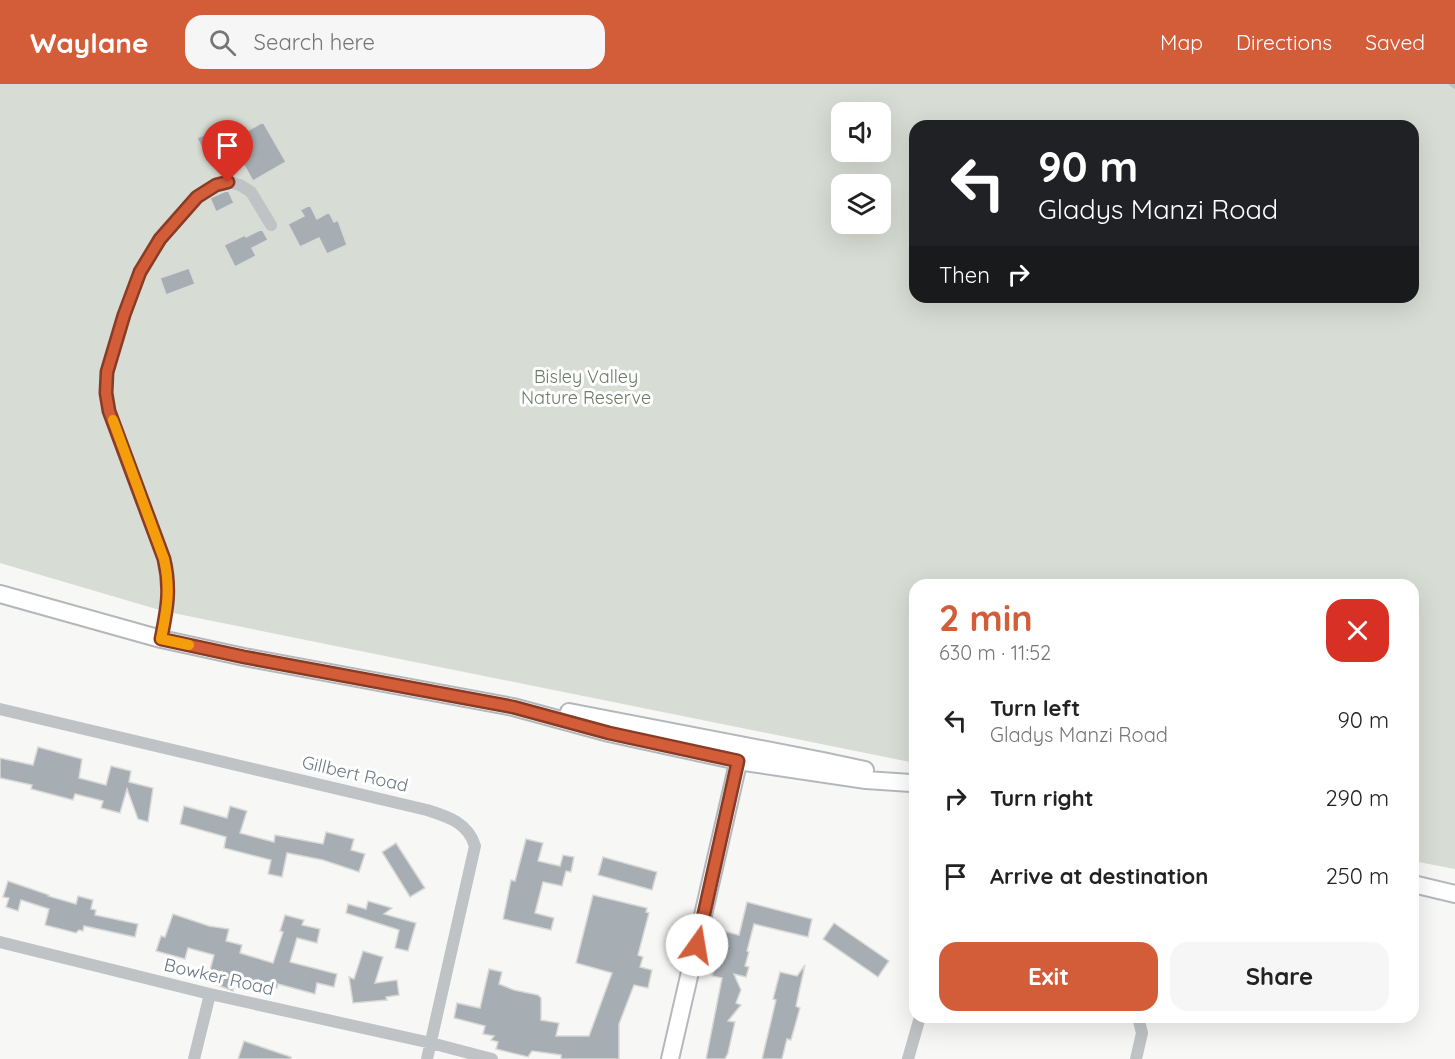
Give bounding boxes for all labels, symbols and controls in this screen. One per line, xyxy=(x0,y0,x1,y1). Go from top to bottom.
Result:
search box xyxy=(185,15,605,69)
text: Waylane xyxy=(30,25,149,60)
icon: search xyxy=(206,26,239,59)
text: Search here xyxy=(254,28,375,56)
text: Map xyxy=(1160,29,1203,55)
text: Directions xyxy=(1236,29,1332,55)
text: Saved xyxy=(1365,29,1425,55)
map controls xyxy=(831,102,891,234)
button: sound xyxy=(831,102,891,162)
pin xyxy=(202,120,253,182)
icon: arrive xyxy=(211,129,244,162)
text: 90 m xyxy=(1038,140,1138,193)
icon: left xyxy=(939,144,1017,222)
button: layers xyxy=(831,174,891,234)
text: Gladys Manzi Road xyxy=(1038,192,1278,226)
icon: right xyxy=(1002,258,1035,291)
text: Then xyxy=(939,261,990,289)
park label: Bisley Valley Nature Reserve xyxy=(521,365,651,409)
text: 2 min xyxy=(939,595,1033,640)
button: close xyxy=(1326,599,1389,662)
text: 630 m · 11:52 xyxy=(939,640,1051,665)
text: Turn left xyxy=(990,694,1080,722)
icon: left xyxy=(939,704,972,737)
text: 90 m xyxy=(1338,706,1389,734)
text: Gladys Manzi Road xyxy=(990,722,1168,747)
street label: Gillbert Road xyxy=(300,750,410,797)
icon: right xyxy=(939,782,972,815)
text: Turn right xyxy=(990,784,1094,812)
text: 290 m xyxy=(1325,784,1389,812)
icon: arrive xyxy=(939,860,972,893)
text: Arrive at destination xyxy=(990,862,1208,890)
text: 250 m xyxy=(1326,862,1389,890)
position arrow xyxy=(665,913,729,977)
button: Exit xyxy=(939,942,1158,1011)
button: Share xyxy=(1170,942,1389,1011)
street label: Bowker Road xyxy=(162,953,276,1000)

